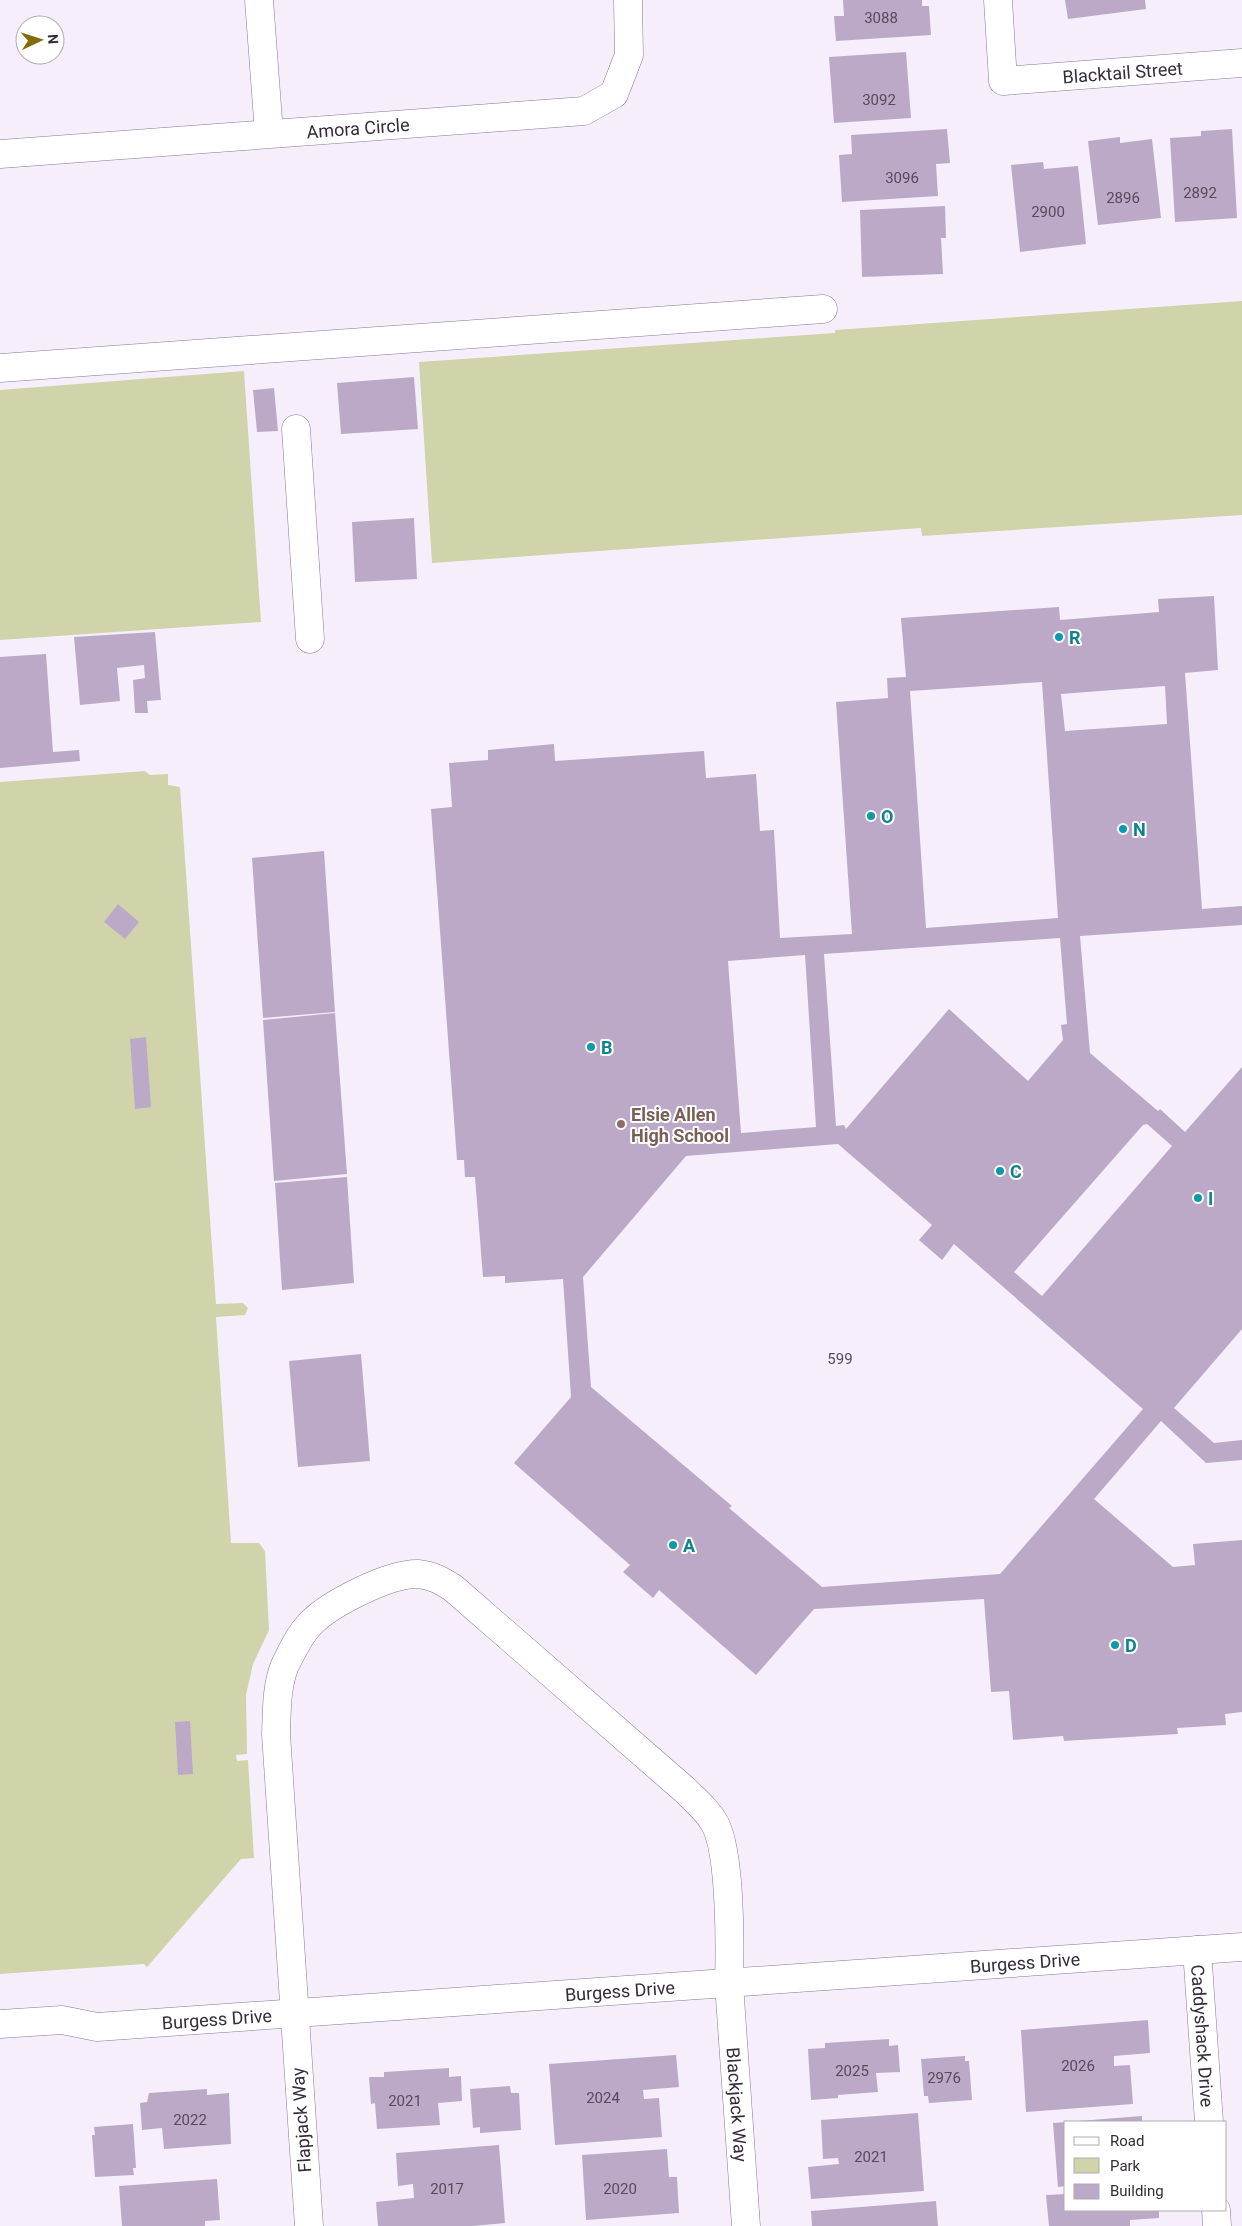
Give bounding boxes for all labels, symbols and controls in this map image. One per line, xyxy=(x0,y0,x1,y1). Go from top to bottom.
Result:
house number: 3088 xyxy=(864,9,898,27)
north arrow xyxy=(15,15,65,65)
text: N xyxy=(45,34,61,45)
street label: Blacktail Street xyxy=(1062,57,1183,87)
house number: 3092 xyxy=(862,91,896,109)
street label: Amora Circle xyxy=(306,113,410,142)
house number: 3096 xyxy=(885,169,919,187)
house number: 2892 xyxy=(1183,184,1217,202)
house number: 2896 xyxy=(1106,189,1140,207)
house number: 2900 xyxy=(1031,203,1065,221)
place label: R xyxy=(1069,627,1081,648)
marker: R xyxy=(1053,631,1065,643)
place label: O xyxy=(881,806,893,827)
marker: O xyxy=(865,810,877,822)
place label: N xyxy=(1133,819,1146,840)
marker: N xyxy=(1117,823,1129,835)
place label: B xyxy=(601,1037,613,1058)
marker: B xyxy=(585,1041,597,1053)
place label: Elsie Allen High School xyxy=(631,1104,729,1146)
marker: Elsie Allen High School xyxy=(615,1118,627,1130)
place label: C xyxy=(1010,1161,1022,1182)
marker: C xyxy=(994,1165,1006,1177)
place label: I xyxy=(1208,1188,1213,1209)
marker: I xyxy=(1192,1192,1204,1204)
house number: 599 xyxy=(827,1350,853,1368)
place label: A xyxy=(683,1535,696,1556)
marker: A xyxy=(667,1539,679,1551)
place label: D xyxy=(1125,1635,1137,1656)
marker: D xyxy=(1109,1639,1121,1651)
street label: Burgess Drive xyxy=(969,1948,1081,1976)
street label: Caddyshack Drive xyxy=(1188,1964,1218,2108)
street label: Burgess Drive xyxy=(564,1976,676,2005)
street label: Burgess Drive xyxy=(161,2004,273,2033)
street label: Blackjack Way xyxy=(723,2047,752,2163)
house number: 2026 xyxy=(1061,2057,1095,2075)
house number: 2025 xyxy=(835,2062,869,2080)
street label: Flapjack Way xyxy=(287,2066,315,2173)
house number: 2976 xyxy=(927,2069,961,2087)
house number: 2024 xyxy=(586,2089,620,2107)
house number: 2021 xyxy=(388,2092,422,2110)
house number: 2022 xyxy=(173,2111,207,2129)
legend xyxy=(1064,2121,1227,2211)
text: Road xyxy=(1110,2132,1144,2150)
house number: 2021 xyxy=(854,2148,888,2166)
text: Park xyxy=(1110,2157,1141,2175)
house number: 2017 xyxy=(430,2180,464,2198)
house number: 2020 xyxy=(603,2180,637,2198)
text: Building xyxy=(1110,2182,1164,2200)

